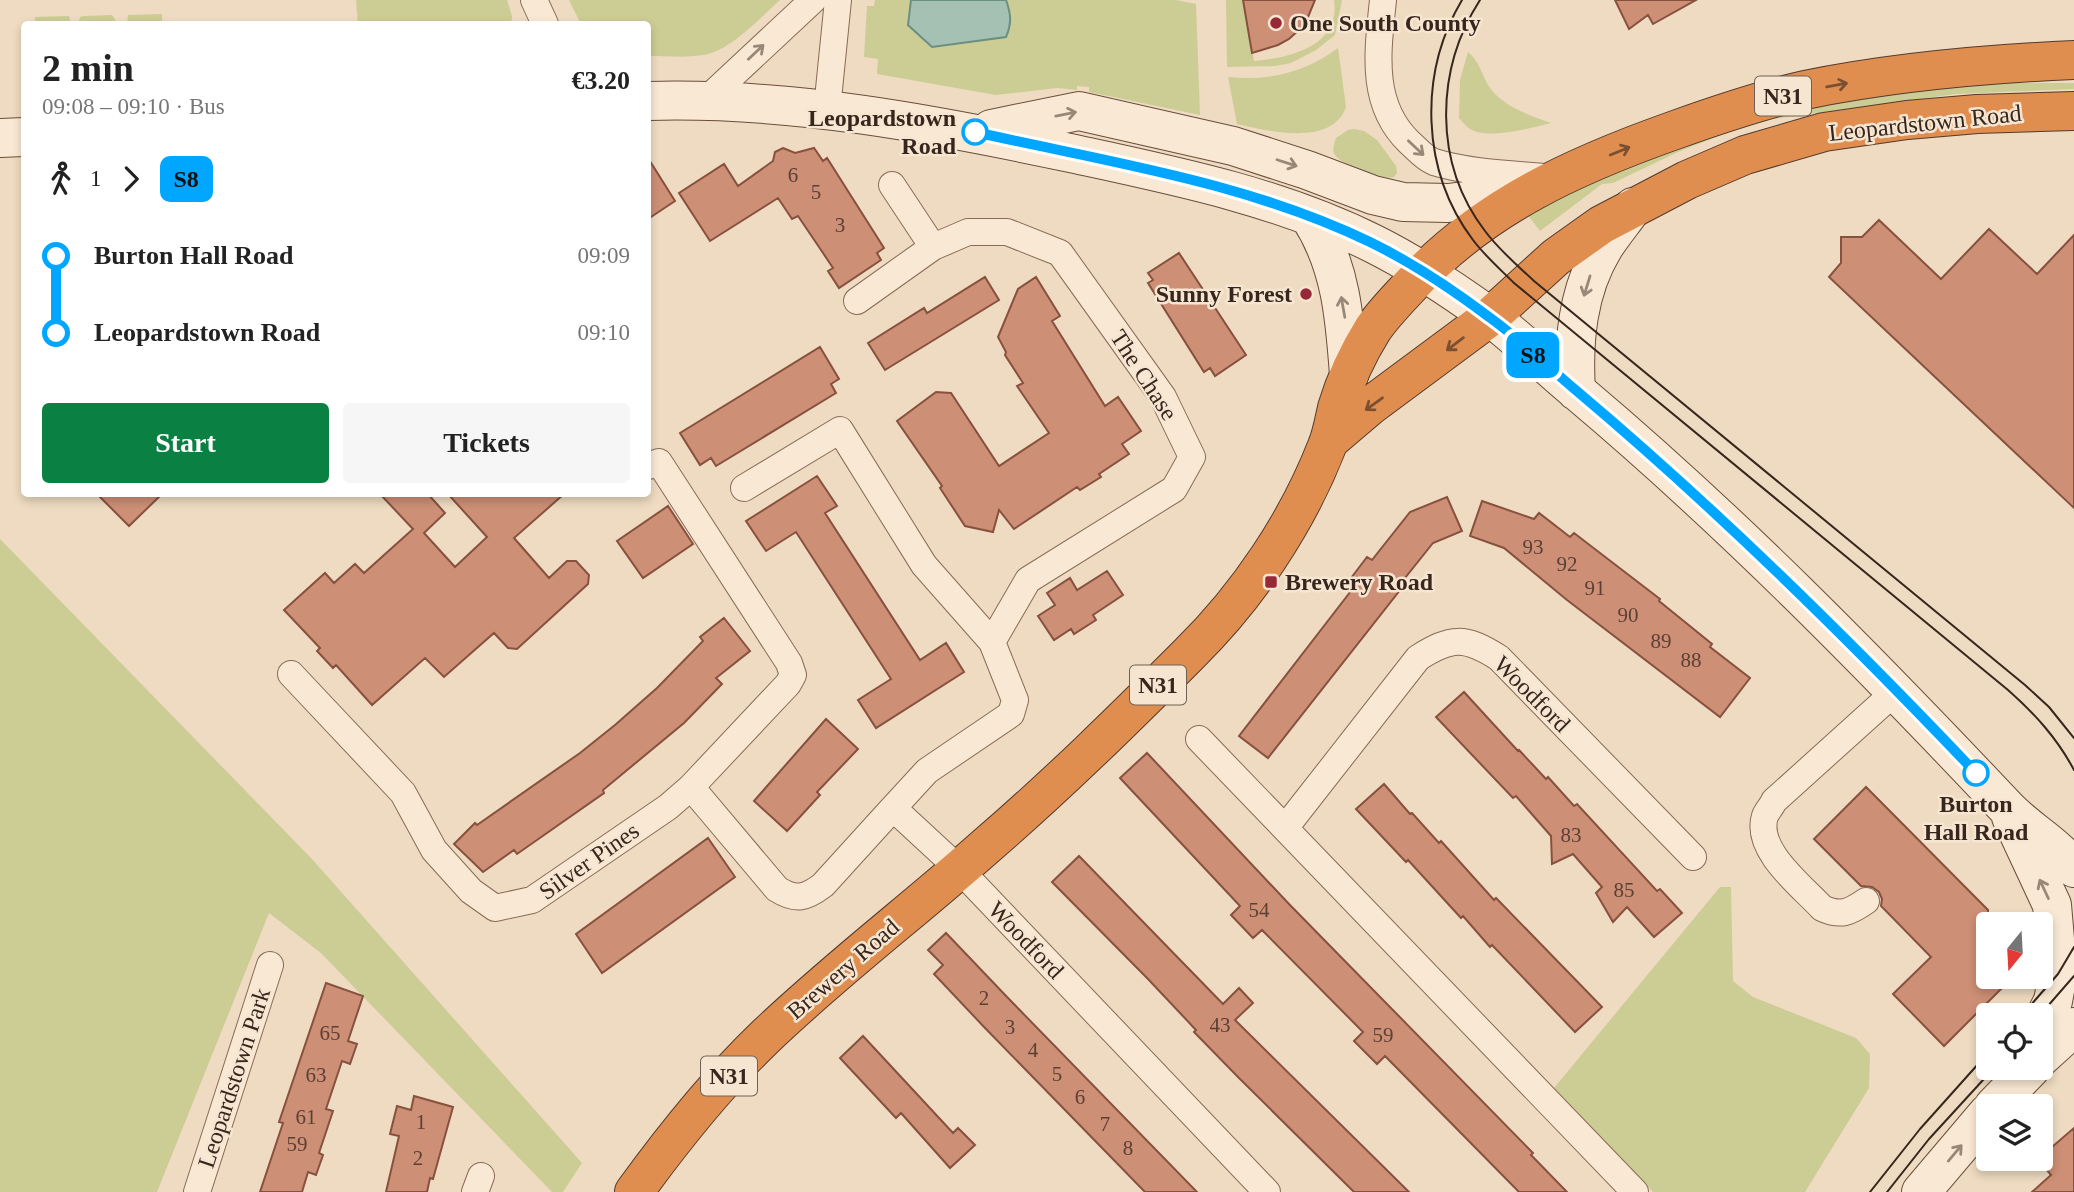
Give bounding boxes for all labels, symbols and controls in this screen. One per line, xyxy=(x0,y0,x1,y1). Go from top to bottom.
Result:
place label: One South County xyxy=(1290,10,1481,36)
marker: One South County xyxy=(1268,15,1284,31)
one-way arrow xyxy=(747,44,764,61)
text: 2 min xyxy=(42,47,134,89)
text: €3.20 xyxy=(572,66,630,95)
road number: N31 xyxy=(1755,76,1811,116)
one-way arrow xyxy=(1825,77,1848,91)
text: 09:08 – 09:10 · Bus xyxy=(42,94,225,119)
street label: Leopardstown Road xyxy=(1827,100,2023,146)
place label: Leopardstown Road xyxy=(808,105,957,159)
one-way arrow xyxy=(1054,107,1077,120)
marker: Leopardstown Road xyxy=(962,119,988,145)
one-way arrow xyxy=(1407,140,1424,157)
one-way arrow xyxy=(1608,143,1630,156)
one-way arrow xyxy=(1275,158,1297,170)
icon: walk xyxy=(42,160,80,198)
icon: forward xyxy=(112,160,150,198)
house number: 6 xyxy=(788,163,798,187)
text: 1 xyxy=(90,166,102,191)
text: S8 xyxy=(174,166,199,192)
house number: 5 xyxy=(811,180,821,204)
house number: 3 xyxy=(835,213,845,237)
text: Burton Hall Road xyxy=(94,241,293,270)
text: 09:09 xyxy=(578,243,630,268)
one-way arrow xyxy=(1579,275,1592,297)
place label: Sunny Forest xyxy=(1156,281,1292,307)
marker: Sunny Forest xyxy=(1298,286,1314,302)
one-way arrow xyxy=(1336,296,1349,319)
text: Leopardstown Road xyxy=(94,318,320,347)
text: 09:10 xyxy=(578,320,630,345)
street label: The Chase xyxy=(1105,325,1183,425)
line badge: S8 xyxy=(1502,332,1564,378)
one-way arrow xyxy=(1446,336,1465,351)
text: S8 xyxy=(1520,342,1546,368)
one-way arrow xyxy=(1365,397,1384,411)
button: Start xyxy=(42,403,329,483)
button: Tickets xyxy=(343,403,630,483)
house number: 93 xyxy=(1523,535,1544,559)
house number: 92 xyxy=(1557,552,1578,576)
place label: Brewery Road xyxy=(1285,569,1434,595)
marker: Brewery Road xyxy=(1263,574,1279,590)
house number: 91 xyxy=(1585,576,1606,600)
house number: 90 xyxy=(1618,603,1639,627)
house number: 89 xyxy=(1651,629,1672,653)
house number: 88 xyxy=(1681,648,1702,672)
street label: Woodford xyxy=(1489,651,1575,737)
road number: N31 xyxy=(1130,666,1186,705)
marker: Burton Hall Road xyxy=(1963,760,1989,786)
place label: Burton Hall Road xyxy=(1924,791,2029,845)
street label: Silver Pines xyxy=(534,817,644,905)
house number: 83 xyxy=(1561,823,1582,847)
house number: 85 xyxy=(1614,878,1635,902)
one-way arrow xyxy=(2037,879,2050,900)
street label: Woodford xyxy=(983,896,1069,984)
house number: 54 xyxy=(1249,898,1270,922)
north arrow xyxy=(1976,912,2053,989)
map controls xyxy=(1976,912,2053,1171)
street label: Brewery Road xyxy=(782,913,904,1025)
street label: Leopardstown Park xyxy=(193,985,275,1171)
house number: 2 xyxy=(979,986,989,1010)
button: locate xyxy=(1976,1003,2053,1080)
house number: 43 xyxy=(1210,1013,1231,1037)
house number: 3 xyxy=(1005,1015,1015,1039)
house number: 65 xyxy=(320,1021,341,1045)
house number: 59 xyxy=(1373,1023,1394,1047)
house number: 4 xyxy=(1028,1038,1039,1062)
road number: N31 xyxy=(701,1056,757,1096)
house number: 5 xyxy=(1052,1062,1062,1086)
house number: 63 xyxy=(306,1063,327,1087)
house number: 6 xyxy=(1075,1085,1085,1109)
button: layers xyxy=(1976,1094,2053,1171)
house number: 61 xyxy=(296,1105,317,1129)
house number: 1 xyxy=(416,1110,426,1134)
house number: 7 xyxy=(1100,1112,1110,1136)
house number: 59 xyxy=(287,1132,308,1156)
house number: 8 xyxy=(1123,1136,1133,1160)
one-way arrow xyxy=(1947,1144,1963,1162)
house number: 2 xyxy=(413,1146,423,1170)

